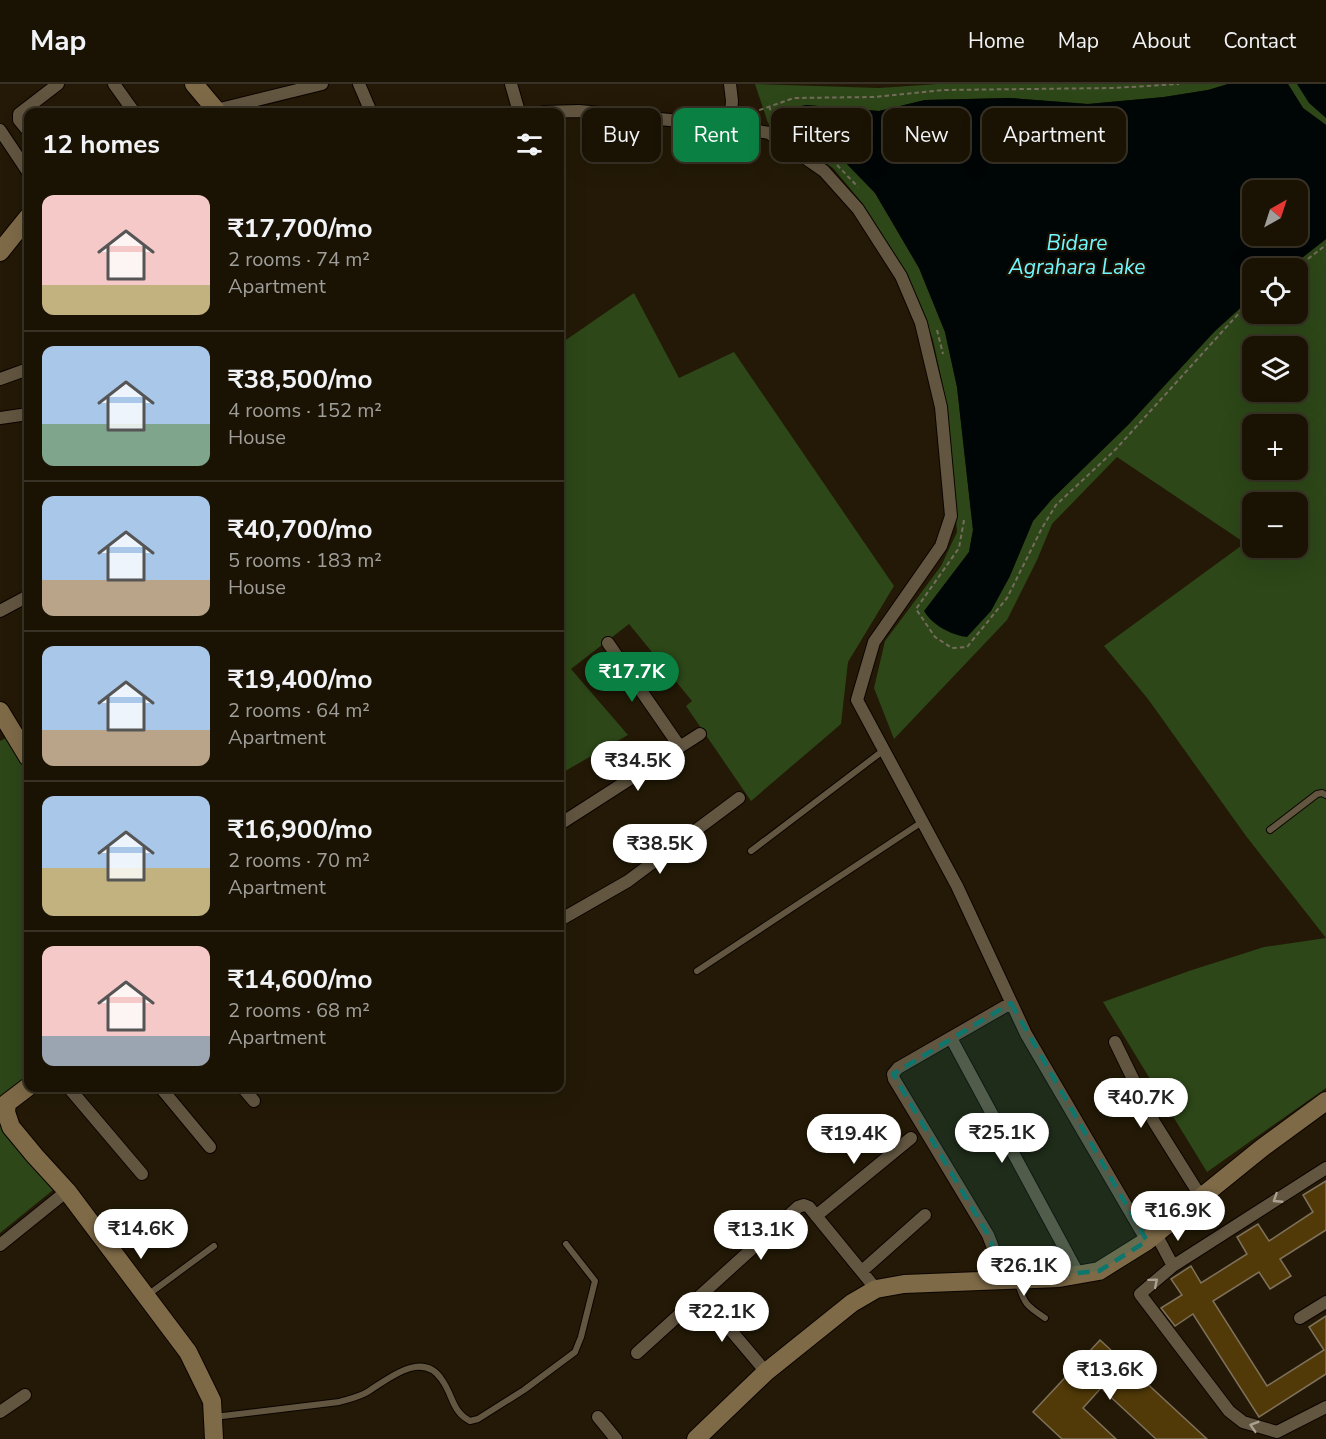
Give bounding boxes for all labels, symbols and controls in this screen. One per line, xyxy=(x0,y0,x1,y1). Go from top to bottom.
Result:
text: Map xyxy=(30,22,86,60)
text: Home xyxy=(968,27,1025,55)
text: Map xyxy=(1058,27,1099,55)
text: About xyxy=(1132,27,1190,55)
text: Contact xyxy=(1223,27,1296,55)
chip: Buy xyxy=(582,108,661,162)
chip: Rent xyxy=(673,108,759,162)
chip: Filters xyxy=(771,108,871,162)
chip: New xyxy=(883,108,970,162)
chip: Apartment xyxy=(982,108,1126,162)
text: 12 homes xyxy=(42,127,160,162)
icon: filters xyxy=(513,128,546,161)
north arrow xyxy=(1242,180,1308,246)
map controls xyxy=(1242,180,1308,558)
text: ₹17,700/mo xyxy=(228,211,372,246)
icon: home xyxy=(90,219,162,291)
water label: Bidare Agrahara Lake xyxy=(1008,229,1146,281)
text: 2 rooms · 74 m² xyxy=(228,246,370,273)
button: locate xyxy=(1242,258,1308,324)
text: Apartment xyxy=(228,273,326,300)
button: layers xyxy=(1242,336,1308,402)
text: ₹38,500/mo xyxy=(228,362,372,397)
icon: home xyxy=(90,370,162,442)
text: 4 rooms · 152 m² xyxy=(228,397,382,424)
button: + xyxy=(1242,414,1308,480)
text: House xyxy=(228,424,286,451)
button: − xyxy=(1242,492,1308,558)
text: ₹40,700/mo xyxy=(228,512,372,547)
icon: home xyxy=(90,520,162,592)
text: 5 rooms · 183 m² xyxy=(228,547,382,574)
text: House xyxy=(228,574,286,601)
pin: ₹17.7K xyxy=(583,652,681,703)
text: ₹17.7K xyxy=(599,658,665,685)
text: ₹19,400/mo xyxy=(228,662,372,697)
icon: home xyxy=(90,670,162,742)
text: 2 rooms · 64 m² xyxy=(228,697,370,724)
text: Apartment xyxy=(228,724,326,751)
pin: ₹34.5K xyxy=(589,741,687,792)
text: ₹34.5K xyxy=(605,747,671,774)
text: ₹16,900/mo xyxy=(228,812,372,847)
icon: home xyxy=(90,820,162,892)
pin: ₹38.5K xyxy=(611,824,709,875)
text: ₹38.5K xyxy=(627,830,693,857)
text: 2 rooms · 70 m² xyxy=(228,847,370,874)
text: Apartment xyxy=(228,874,326,901)
text: ₹14,600/mo xyxy=(228,962,372,997)
icon: home xyxy=(90,970,162,1042)
text: 2 rooms · 68 m² xyxy=(228,997,370,1024)
text: Apartment xyxy=(228,1024,326,1051)
pin: ₹40.7K xyxy=(1092,1078,1190,1129)
text: ₹40.7K xyxy=(1108,1084,1174,1111)
pin: ₹25.1K xyxy=(953,1113,1051,1164)
pin: ₹19.4K xyxy=(805,1114,903,1165)
text: ₹25.1K xyxy=(969,1119,1035,1146)
text: ₹19.4K xyxy=(821,1120,887,1147)
pin: ₹16.9K xyxy=(1129,1191,1227,1242)
one-way arrow xyxy=(1273,1192,1283,1204)
text: ₹16.9K xyxy=(1145,1197,1211,1224)
pin: ₹14.6K xyxy=(92,1209,190,1260)
pin: ₹13.1K xyxy=(712,1210,810,1261)
text: ₹14.6K xyxy=(108,1215,174,1242)
text: ₹13.1K xyxy=(728,1216,794,1243)
pin: ₹26.1K xyxy=(975,1246,1073,1297)
text: ₹26.1K xyxy=(991,1252,1057,1279)
one-way arrow xyxy=(1147,1278,1158,1289)
pin: ₹22.1K xyxy=(673,1292,771,1343)
text: ₹22.1K xyxy=(689,1298,755,1325)
pin: ₹13.6K xyxy=(1061,1350,1159,1401)
text: ₹13.6K xyxy=(1077,1356,1143,1383)
one-way arrow xyxy=(1249,1420,1260,1433)

